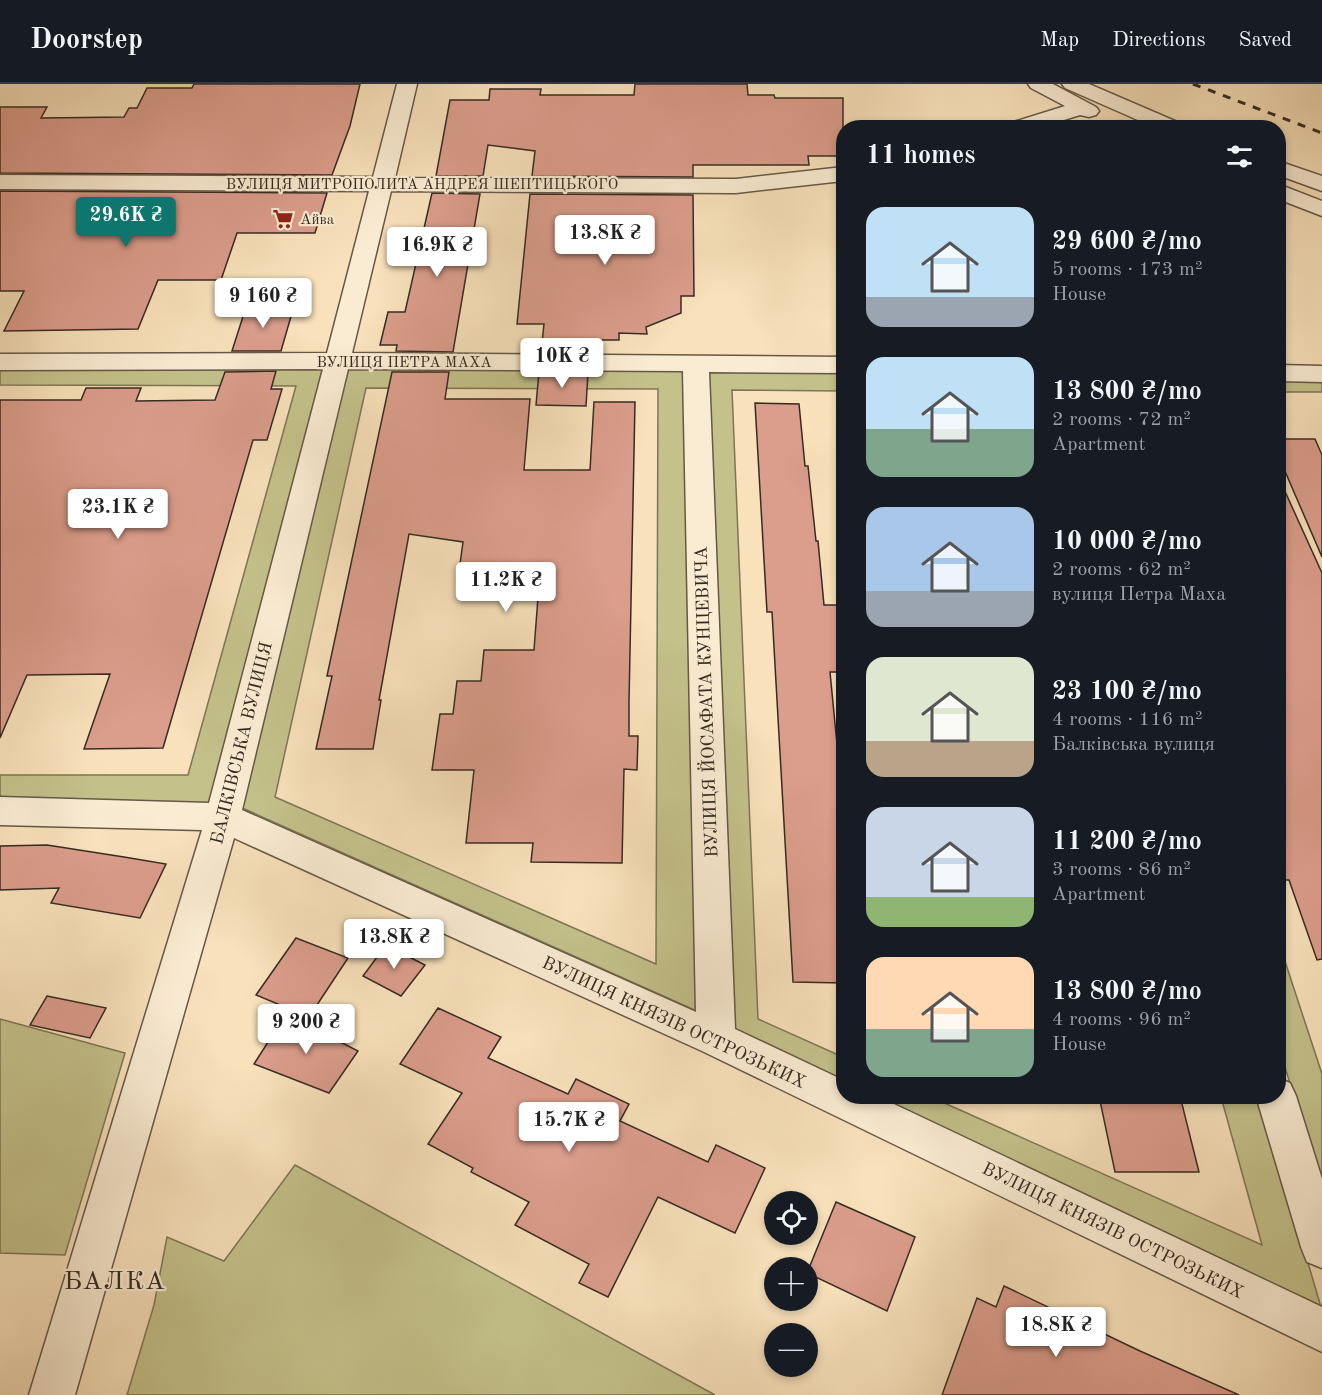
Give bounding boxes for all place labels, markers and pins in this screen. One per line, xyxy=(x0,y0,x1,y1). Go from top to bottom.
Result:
pin: 29.6K ₴ xyxy=(71,197,181,248)
supermarket icon: Айва xyxy=(271,207,295,231)
place label: Айва xyxy=(300,213,335,228)
pin: 13.8K ₴ xyxy=(550,215,660,266)
pin: 16.9K ₴ xyxy=(382,227,492,278)
pin: 9 160 ₴ xyxy=(208,278,318,329)
pin: 10K ₴ xyxy=(520,338,604,389)
pin: 23.1K ₴ xyxy=(63,489,173,540)
pin: 11.2K ₴ xyxy=(451,562,561,613)
pin: 13.8K ₴ xyxy=(339,919,449,970)
pin: 9 200 ₴ xyxy=(251,1004,361,1055)
pin: 15.7K ₴ xyxy=(514,1102,624,1153)
pin: 18.8K ₴ xyxy=(1001,1307,1111,1358)

